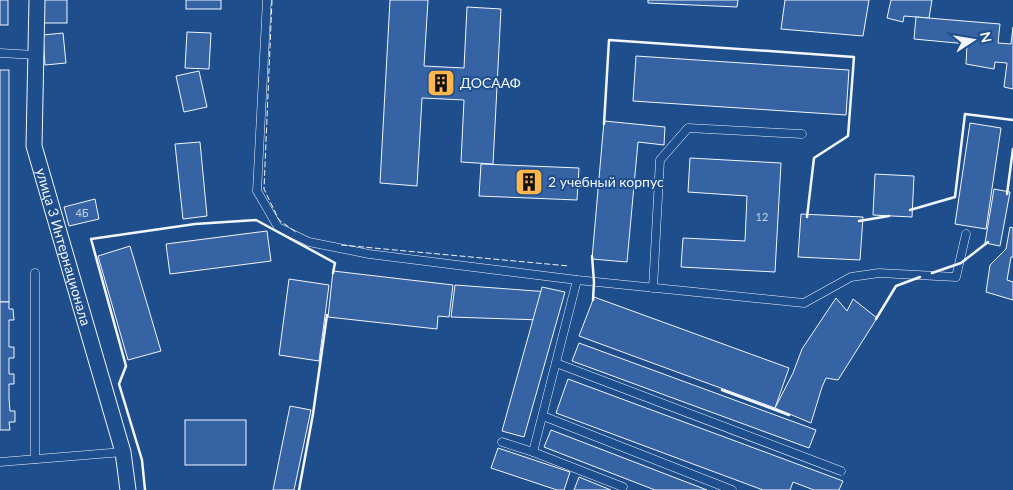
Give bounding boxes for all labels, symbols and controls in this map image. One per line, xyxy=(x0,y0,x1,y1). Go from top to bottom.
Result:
north arrow xyxy=(948,15,998,65)
text: N xyxy=(977,30,996,44)
building icon: ДОСААФ xyxy=(426,68,456,98)
place label: ДОСААФ xyxy=(460,74,521,91)
street label: улица 3 Интернационала xyxy=(33,166,95,328)
building icon: 2 учебный корпус xyxy=(514,167,544,197)
place label: 2 учебный корпус xyxy=(548,173,664,190)
house number: 4Б xyxy=(75,206,89,219)
house number: 12 xyxy=(756,210,768,223)

